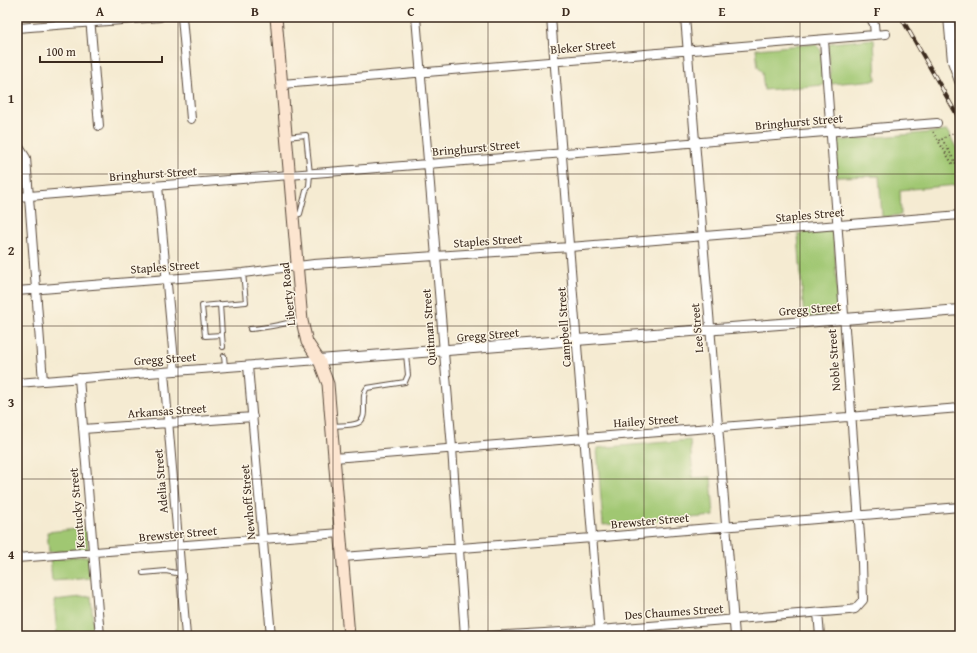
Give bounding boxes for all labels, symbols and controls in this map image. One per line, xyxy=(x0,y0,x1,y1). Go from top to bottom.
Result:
text: A xyxy=(96,2,105,21)
text: B xyxy=(251,2,259,21)
text: C xyxy=(407,2,415,21)
text: D xyxy=(562,2,570,21)
text: E xyxy=(719,2,726,21)
text: F xyxy=(874,2,881,21)
street label: Bleker Street xyxy=(550,35,617,58)
scale bar xyxy=(40,38,162,64)
text: 100 m xyxy=(46,43,76,60)
text: 1 xyxy=(8,89,14,108)
street label: Bringhurst Street xyxy=(754,109,844,134)
street label: Bringhurst Street xyxy=(431,135,521,160)
street label: Bringhurst Street xyxy=(108,162,198,185)
street label: Staples Street xyxy=(775,203,846,226)
street label: Staples Street xyxy=(453,230,524,251)
text: 2 xyxy=(8,241,15,260)
street label: Staples Street xyxy=(130,256,201,277)
street label: Liberty Road xyxy=(276,261,299,327)
street label: Campbell Street xyxy=(552,286,575,368)
street label: Quitman Street xyxy=(417,287,440,366)
street label: Gregg Street xyxy=(778,297,843,320)
street label: Lee Street xyxy=(686,302,707,354)
street label: Gregg Street xyxy=(456,323,521,346)
street label: Noble Street xyxy=(823,328,844,392)
street label: Gregg Street xyxy=(133,348,197,369)
text: 3 xyxy=(8,393,14,412)
street label: Arkansas Street xyxy=(127,399,208,422)
street label: Hailey Street xyxy=(613,410,680,431)
street label: Adelia Street xyxy=(149,447,172,514)
street label: Newhoff Street xyxy=(236,463,259,540)
street label: Kentucky Street xyxy=(64,466,88,549)
street label: Brewster Street xyxy=(610,509,690,532)
street label: Brewster Street xyxy=(138,522,218,545)
text: 4 xyxy=(8,545,15,564)
street label: Des Chaumes Street xyxy=(624,600,725,623)

